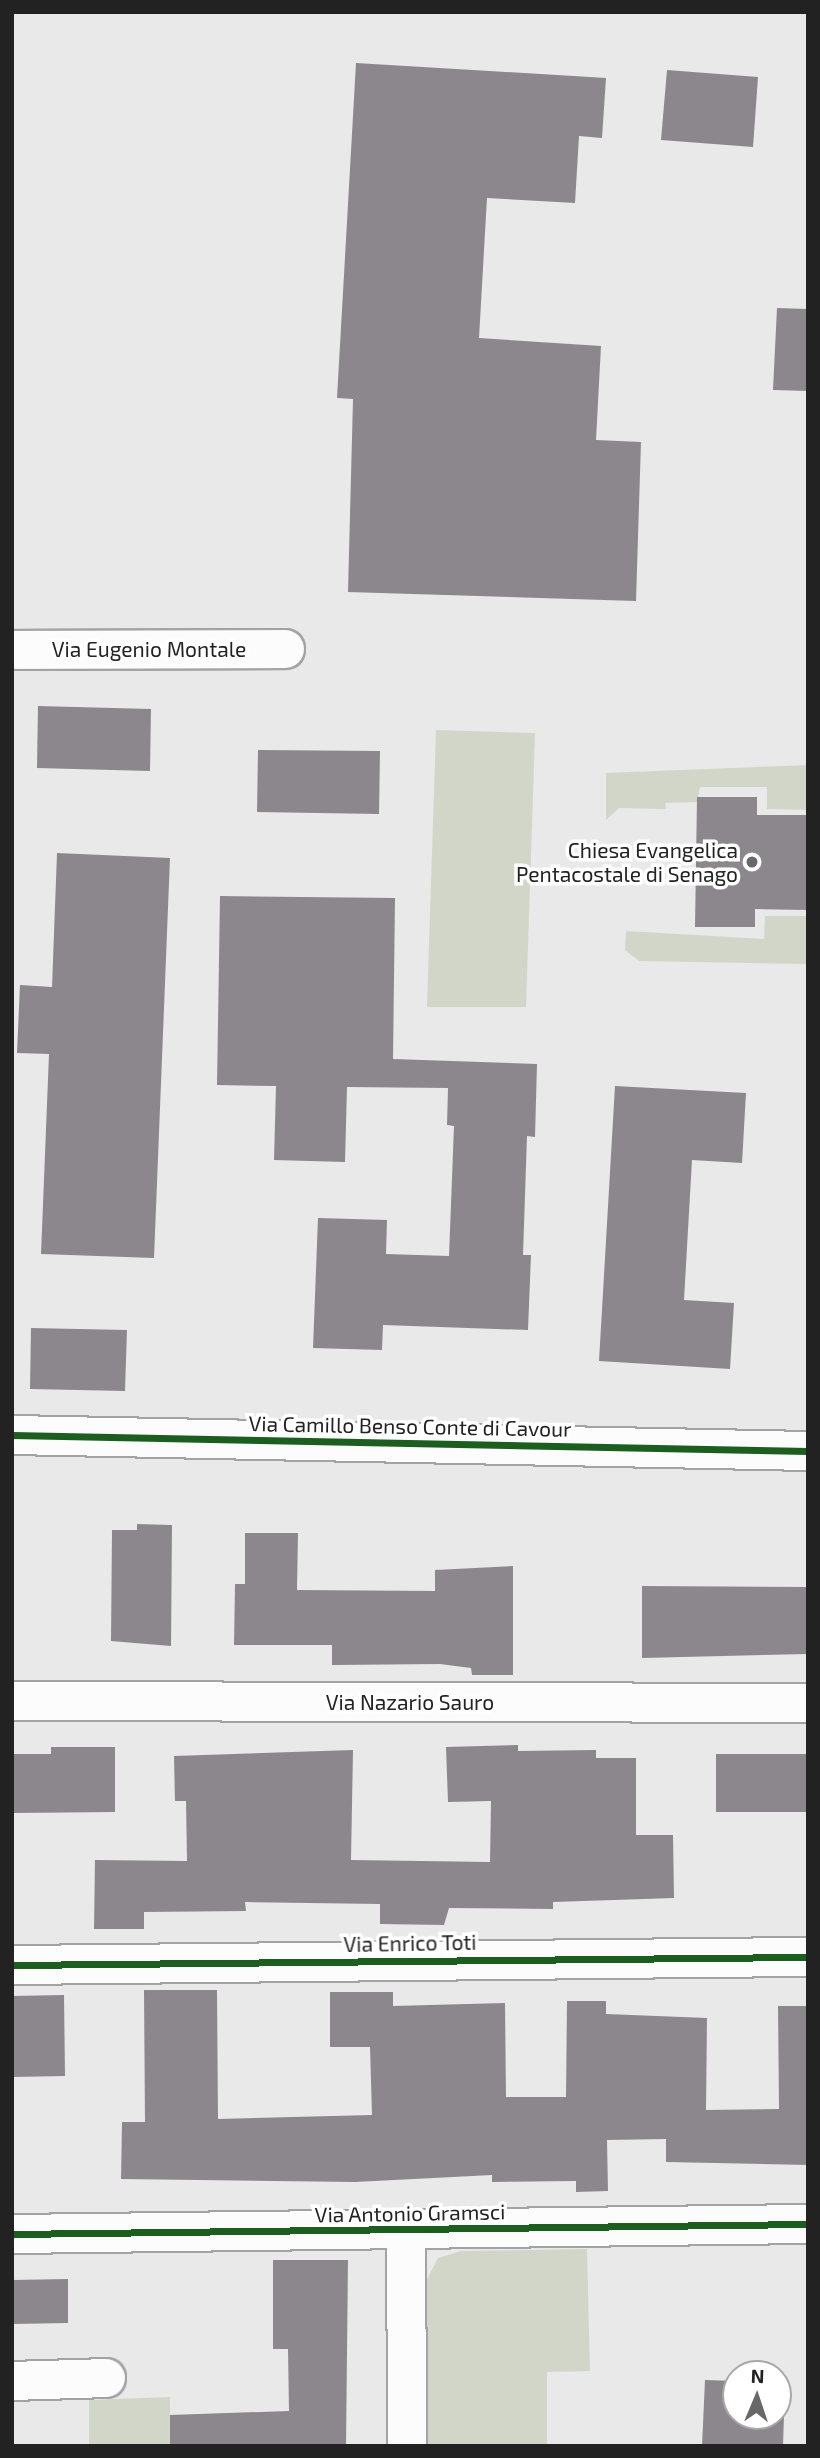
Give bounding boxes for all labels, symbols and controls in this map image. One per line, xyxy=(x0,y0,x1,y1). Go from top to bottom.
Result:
street label: Via Eugenio Montale xyxy=(52,636,246,662)
place label: Chiesa Evangelica Pentacostale di Senago xyxy=(516,837,738,887)
marker: Chiesa Evangelica Pentacostale di Senago xyxy=(744,854,760,870)
street label: Via Camillo Benso Conte di Cavour xyxy=(248,1411,572,1441)
street label: Via Nazario Sauro xyxy=(326,1689,494,1715)
street label: Via Enrico Toti xyxy=(343,1929,477,1957)
street label: Via Antonio Gramsci xyxy=(314,2199,506,2227)
north arrow xyxy=(722,2360,792,2430)
text: N xyxy=(750,2364,765,2387)

